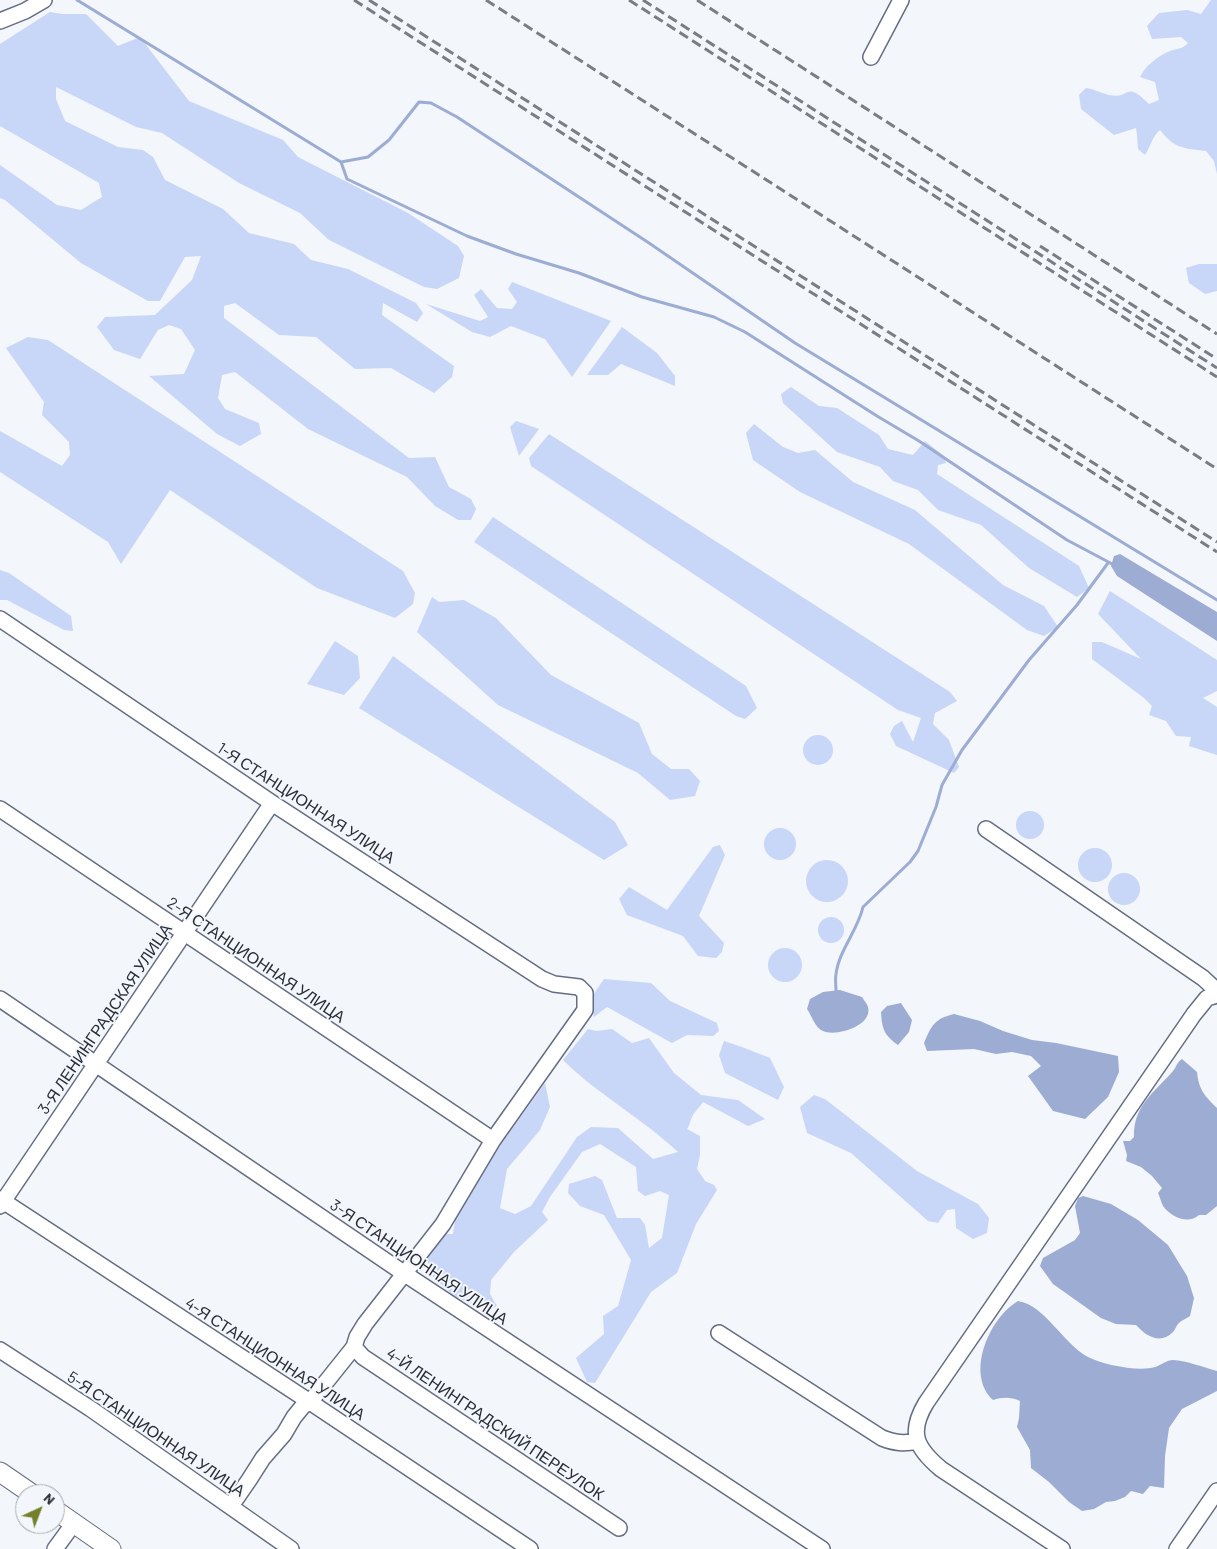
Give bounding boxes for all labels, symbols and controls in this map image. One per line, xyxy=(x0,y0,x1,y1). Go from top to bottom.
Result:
street label: 1-Я СТАНЦИОННАЯ УЛИЦА xyxy=(214,738,398,868)
street label: 2-Я СТАНЦИОННАЯ УЛИЦА xyxy=(163,893,349,1027)
street label: 3-Я ЛЕНИНГРАДСКАЯ УЛИЦА xyxy=(34,920,176,1118)
street label: 3-Я СТАНЦИОННАЯ УЛИЦА xyxy=(326,1195,512,1329)
street label: 4-Я СТАНЦИОННАЯ УЛИЦА xyxy=(181,1294,369,1424)
street label: 4-Й ЛЕНИНГРАДСКИЙ ПЕРЕУЛОК xyxy=(383,1344,607,1504)
street label: 5-Я СТАНЦИОННАЯ УЛИЦА xyxy=(63,1367,249,1501)
north arrow xyxy=(15,1484,65,1534)
text: N xyxy=(41,1489,59,1508)

